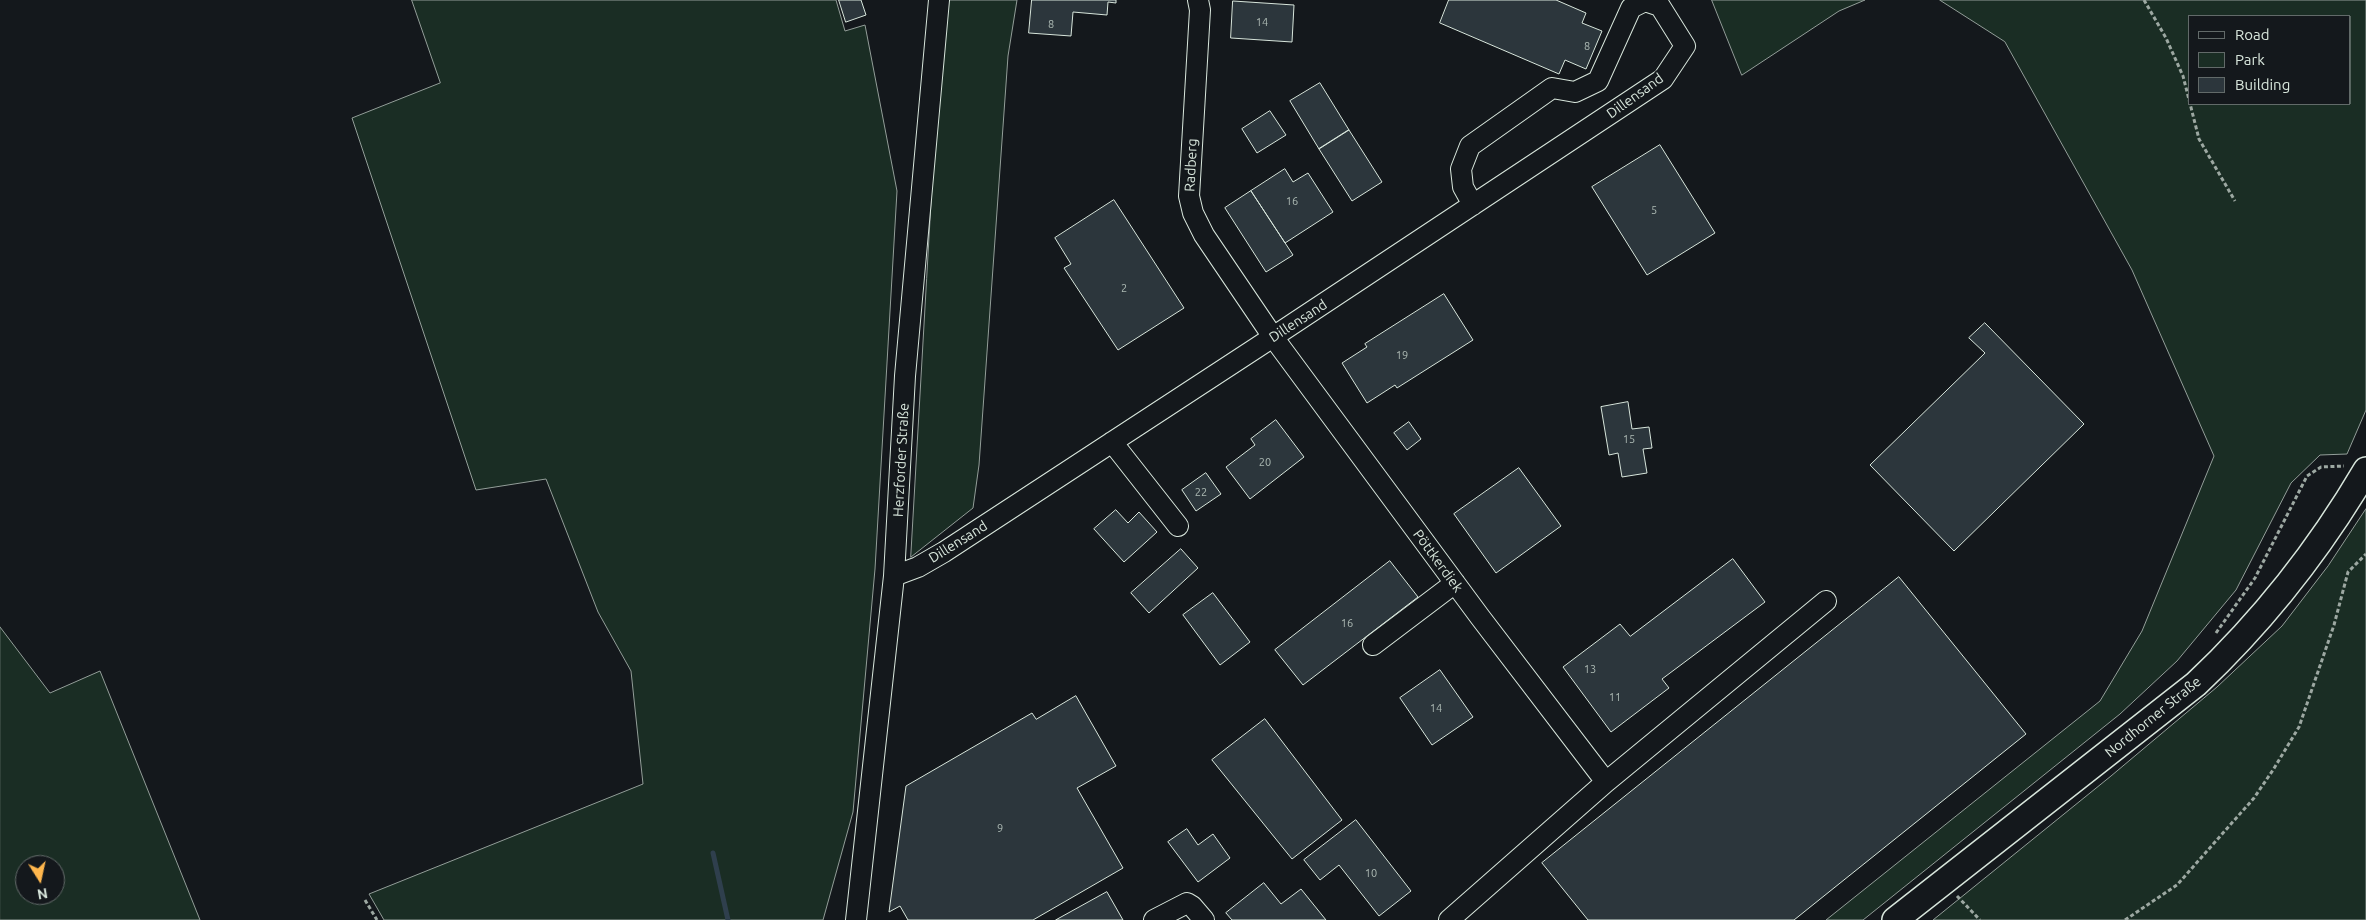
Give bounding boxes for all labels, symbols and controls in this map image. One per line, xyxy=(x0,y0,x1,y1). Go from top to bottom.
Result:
house number: 14 xyxy=(1256,15,1268,29)
legend xyxy=(2188,15,2351,105)
house number: 8 xyxy=(1048,17,1054,31)
text: Road xyxy=(2235,26,2270,43)
house number: 8 xyxy=(1584,39,1590,53)
text: Park xyxy=(2235,51,2265,68)
street label: Dillensand xyxy=(1603,70,1667,122)
text: Building xyxy=(2235,76,2290,93)
street label: Radberg xyxy=(1181,138,1201,192)
house number: 16 xyxy=(1286,194,1298,208)
house number: 5 xyxy=(1651,203,1657,217)
house number: 2 xyxy=(1121,281,1127,295)
street label: Dillensand xyxy=(1266,296,1330,346)
house number: 19 xyxy=(1396,348,1408,362)
street label: Herzforder Straße xyxy=(890,403,912,517)
house number: 15 xyxy=(1623,432,1635,446)
house number: 20 xyxy=(1259,455,1271,469)
house number: 22 xyxy=(1195,485,1207,499)
street label: Dillensand xyxy=(926,517,990,567)
street label: Pöttkerdiek xyxy=(1410,526,1466,596)
house number: 16 xyxy=(1341,616,1353,630)
house number: 13 xyxy=(1584,662,1596,676)
street label: Nordhorner Straße xyxy=(2102,673,2204,761)
house number: 11 xyxy=(1609,690,1621,704)
house number: 14 xyxy=(1430,701,1442,715)
house number: 9 xyxy=(997,821,1003,835)
north arrow xyxy=(15,855,65,905)
house number: 10 xyxy=(1365,866,1377,880)
text: N xyxy=(36,885,49,903)

